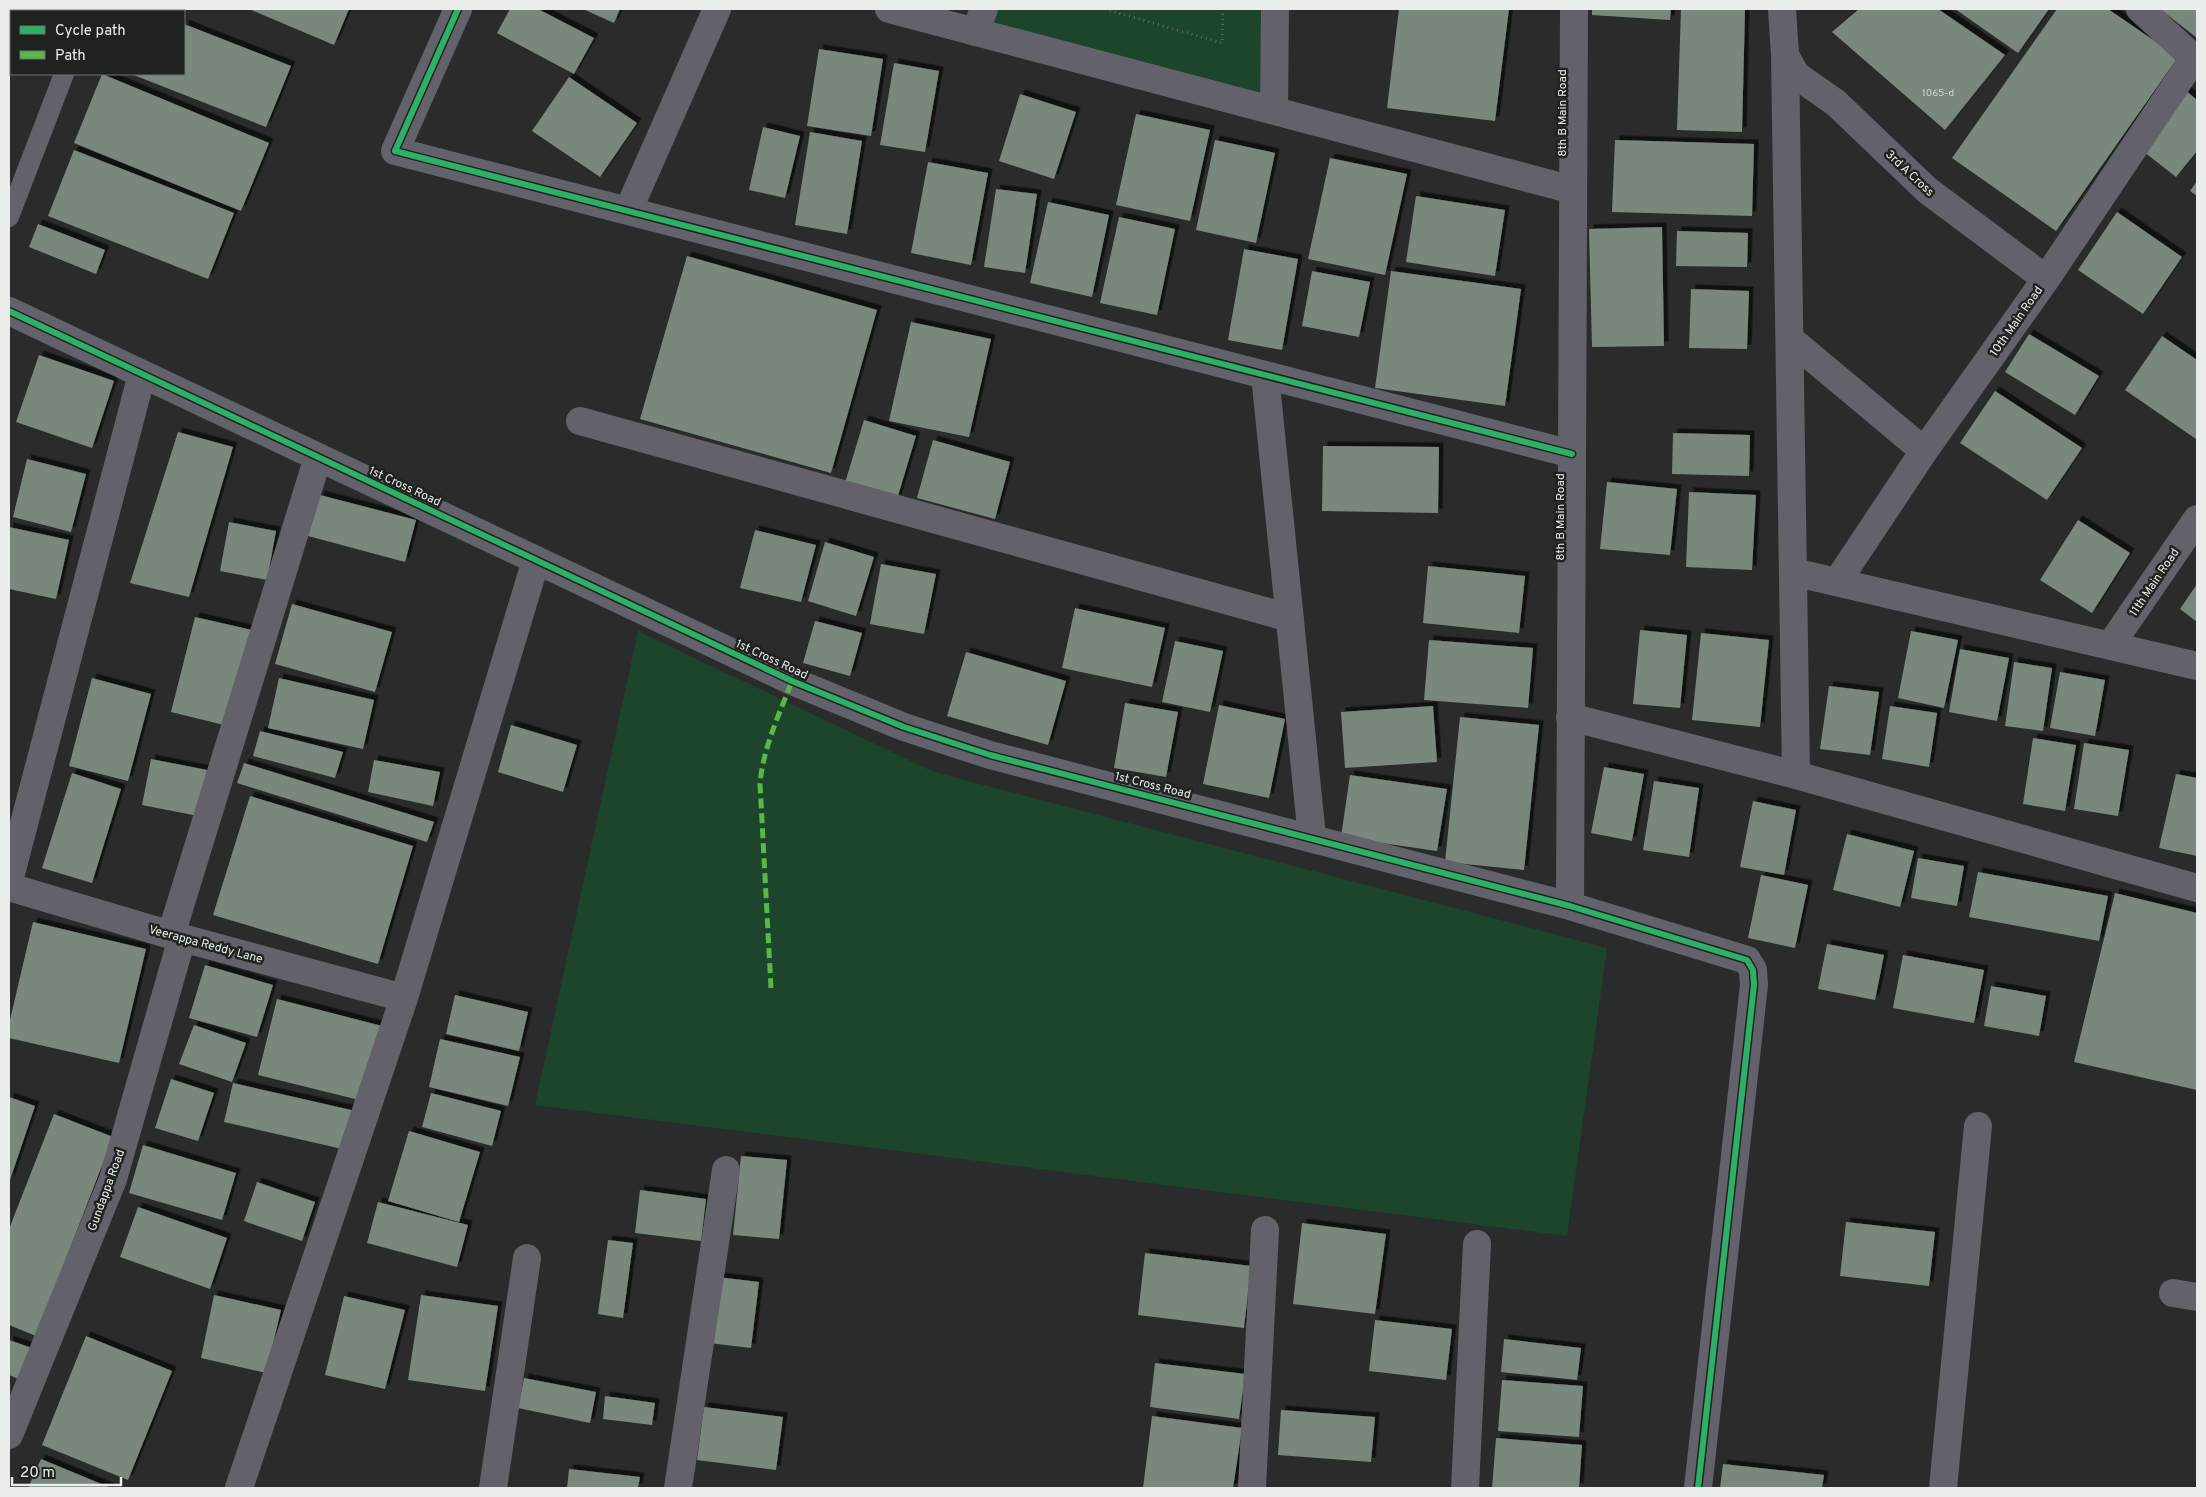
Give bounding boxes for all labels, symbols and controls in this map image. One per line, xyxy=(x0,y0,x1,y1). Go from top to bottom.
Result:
legend xyxy=(10,10,185,75)
text: Cycle path xyxy=(55,22,126,41)
text: Path xyxy=(55,47,86,66)
street label: 8th B Main Road xyxy=(1555,69,1571,157)
house number: 1065-d xyxy=(1922,87,1954,100)
street label: 3rd A Cross xyxy=(1882,147,1937,200)
street label: 10th Main Road xyxy=(1987,283,2047,360)
street label: 1st Cross Road xyxy=(366,463,443,511)
street label: 8th B Main Road xyxy=(1553,473,1569,561)
street label: 11th Main Road xyxy=(2126,545,2184,620)
street label: 1st Cross Road xyxy=(733,636,810,684)
street label: 1st Cross Road xyxy=(1113,769,1192,803)
street label: Veerappa Reddy Lane xyxy=(147,922,264,968)
street label: Gundappa Road xyxy=(85,1147,129,1233)
scale bar xyxy=(12,1454,121,1486)
text: 20 m xyxy=(20,1464,55,1483)

